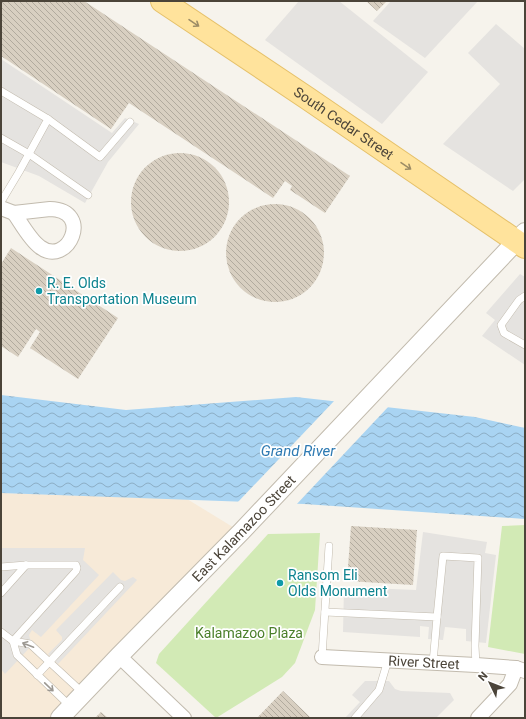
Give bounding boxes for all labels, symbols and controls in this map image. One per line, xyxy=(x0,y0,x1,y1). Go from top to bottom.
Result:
one-way arrow xyxy=(188,19,199,27)
street label: South Cedar Street xyxy=(291,84,397,163)
one-way arrow xyxy=(400,163,412,171)
place label: R. E. Olds Transportation Museum xyxy=(47,275,197,307)
marker: R. E. Olds Transportation Museum xyxy=(34,286,44,296)
water label: Grand River xyxy=(261,442,336,460)
street label: East Kalamazoo Street xyxy=(189,472,299,585)
place label: Ransom Eli Olds Monument xyxy=(288,567,388,599)
marker: Ransom Eli Olds Monument xyxy=(275,578,285,588)
park label: Kalamazoo Plaza xyxy=(195,625,303,641)
one-way arrow xyxy=(22,640,34,648)
street label: River Street xyxy=(388,652,460,672)
north arrow xyxy=(470,663,510,703)
text: N xyxy=(476,669,491,684)
one-way arrow xyxy=(44,682,54,691)

